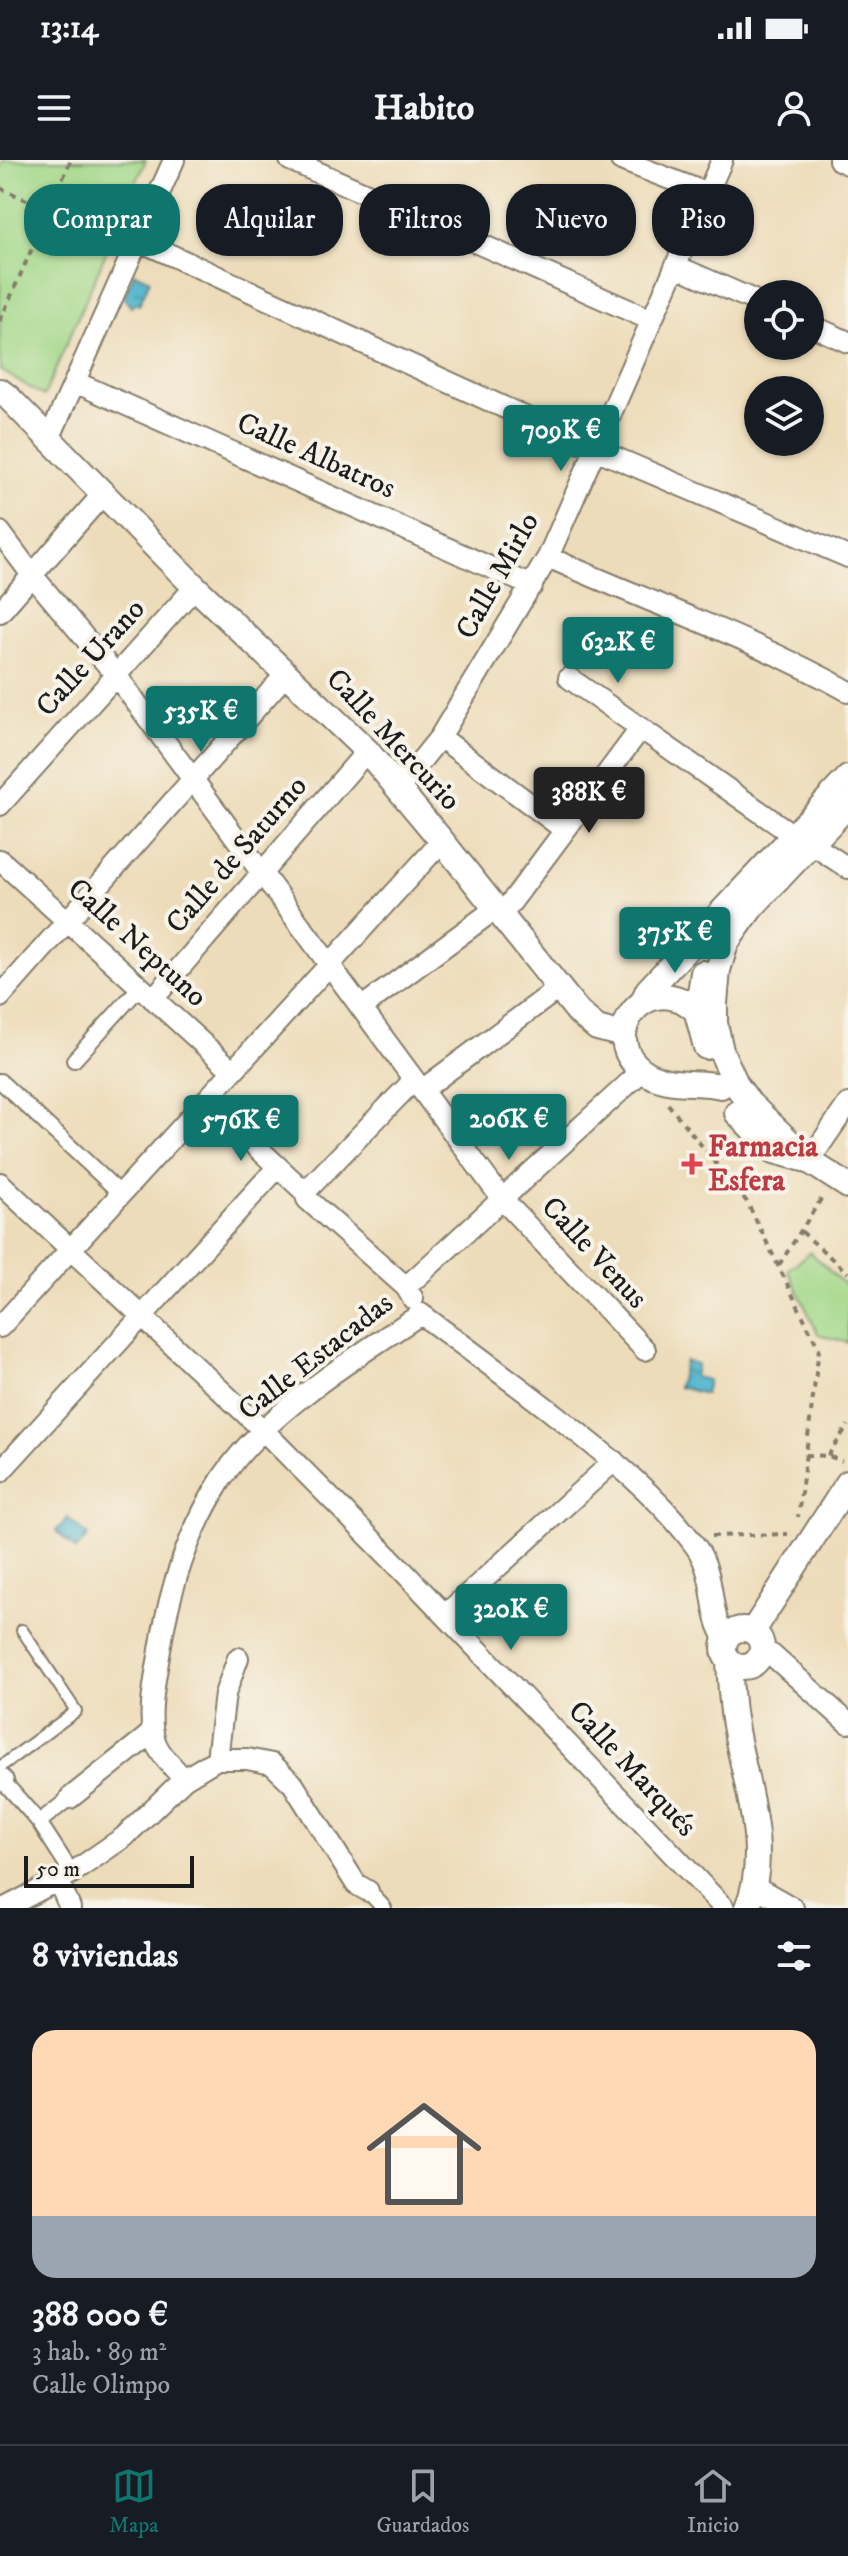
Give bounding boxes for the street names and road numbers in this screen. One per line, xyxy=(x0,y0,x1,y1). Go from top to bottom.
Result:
street label: Calle Albatros xyxy=(231,405,401,507)
street label: Calle Mirlo xyxy=(448,506,548,646)
street label: Calle Urano xyxy=(28,591,154,725)
street label: Calle Mercurio xyxy=(318,661,468,819)
street label: Calle de Saturno xyxy=(158,768,316,942)
street label: Calle Neptuno xyxy=(59,871,215,1015)
street label: Calle Venus xyxy=(533,1189,655,1317)
street label: Calle Estacadas xyxy=(231,1285,401,1429)
street label: Calle Marqués xyxy=(560,1693,704,1845)

